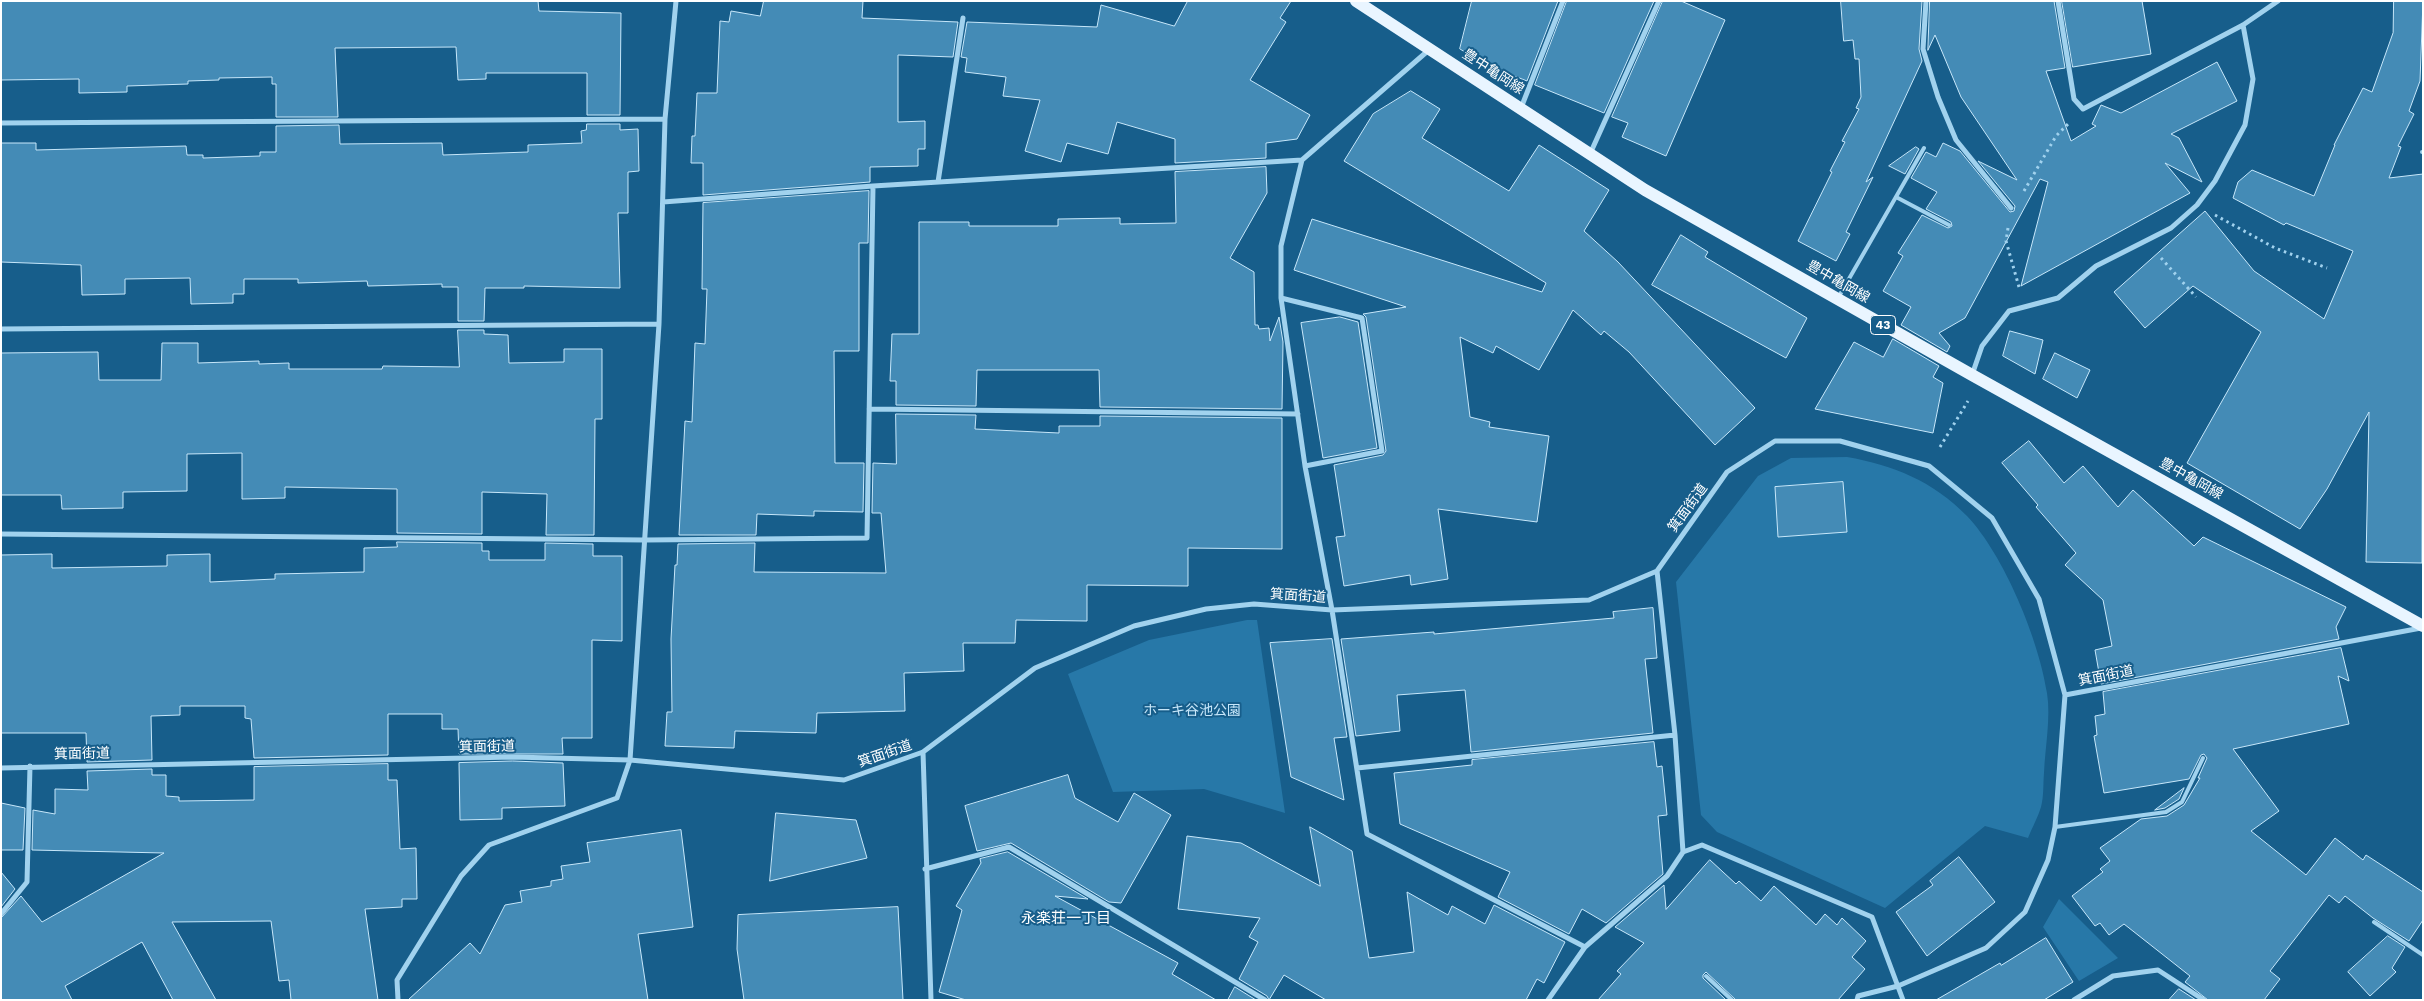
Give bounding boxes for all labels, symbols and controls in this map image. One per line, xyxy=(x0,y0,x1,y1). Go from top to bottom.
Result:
street label: 豊中亀岡線 xyxy=(1459,46,1527,98)
street label: 豊中亀岡線 xyxy=(1803,257,1873,307)
road number: 43 xyxy=(1870,316,1896,334)
street label: 豊中亀岡線 xyxy=(2156,455,2226,503)
street label: 箕面街道 xyxy=(1665,480,1711,536)
street label: 箕面街道 xyxy=(1269,586,1327,606)
street label: 箕面街道 xyxy=(2077,662,2135,690)
park label: ホーキ谷池公園 xyxy=(1143,703,1241,719)
street label: 箕面街道 xyxy=(856,737,914,771)
street label: 箕面街道 xyxy=(459,738,515,756)
street label: 箕面街道 xyxy=(54,745,110,763)
district label: 永楽荘一丁目 xyxy=(1021,910,1111,928)

